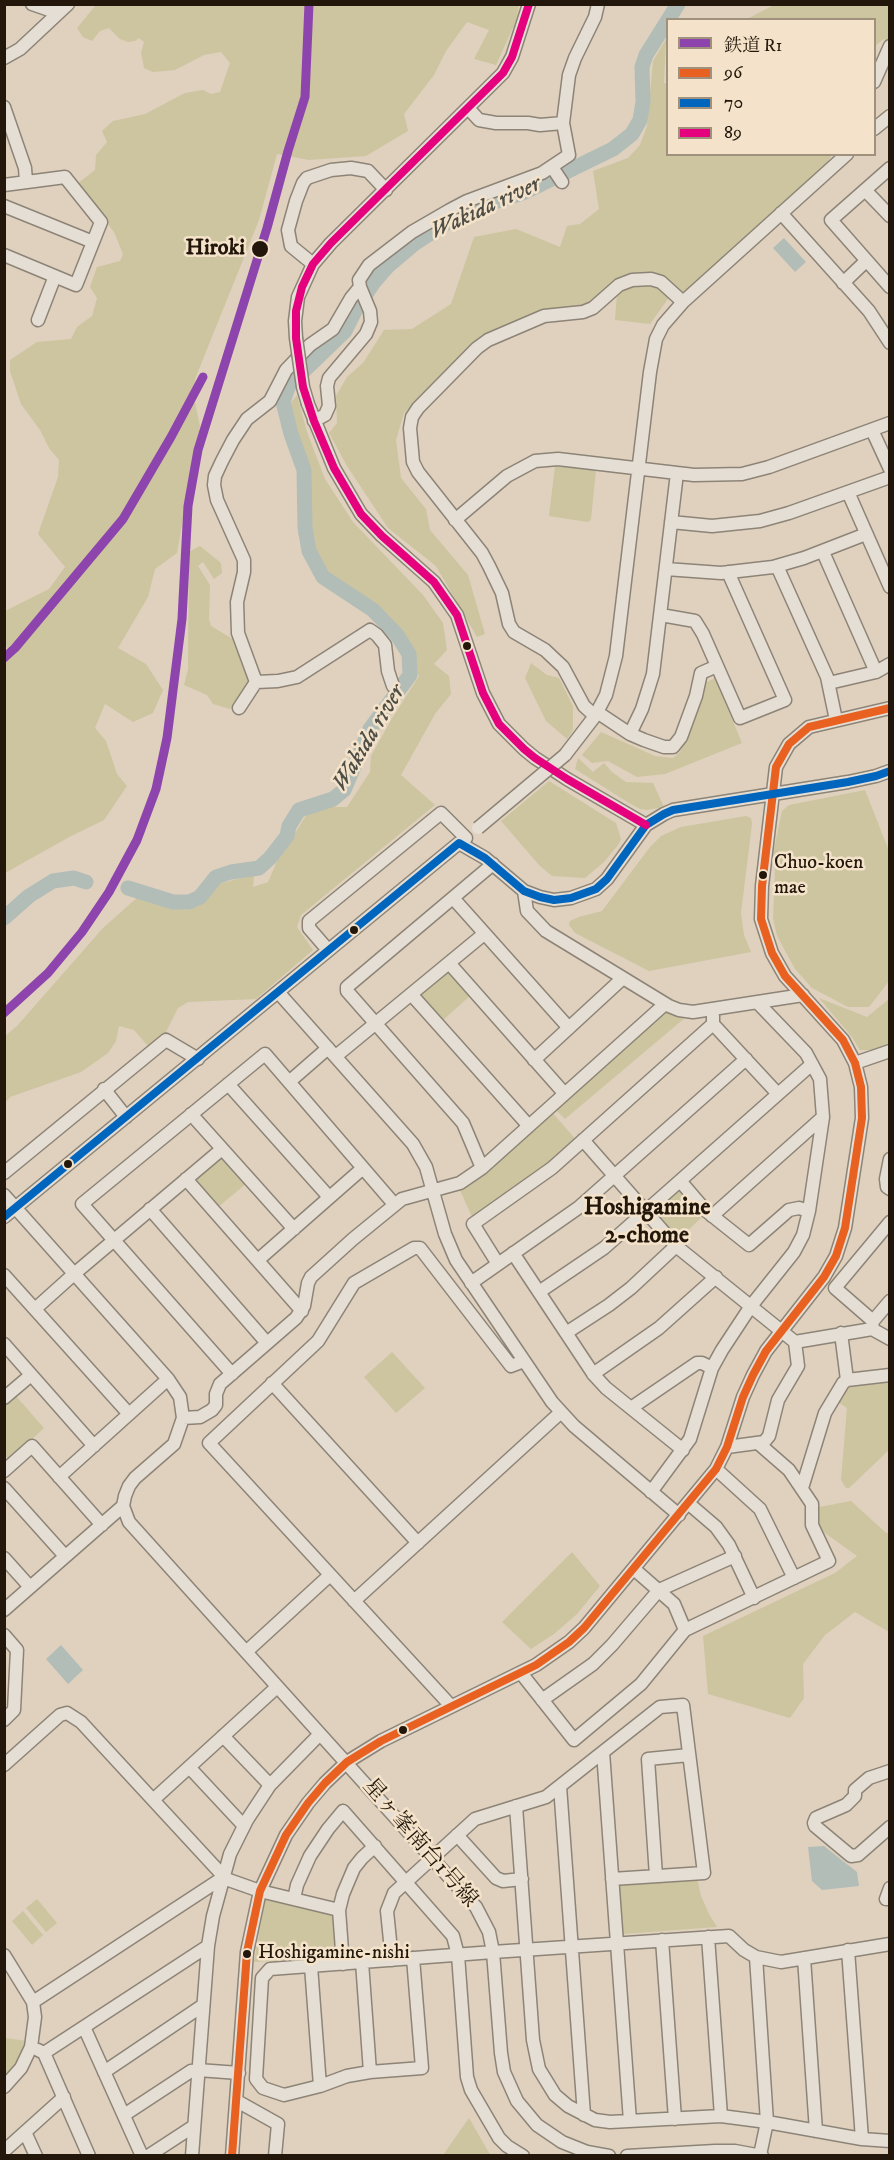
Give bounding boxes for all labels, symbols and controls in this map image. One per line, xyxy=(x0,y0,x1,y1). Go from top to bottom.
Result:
legend xyxy=(666,18,876,156)
text: 鉄道 R1 xyxy=(724,35,782,57)
text: 96 xyxy=(724,62,742,84)
text: 70 xyxy=(724,92,743,114)
text: 89 xyxy=(724,122,742,144)
water label: Wakida river xyxy=(426,171,546,247)
place label: Hiroki xyxy=(185,236,245,262)
marker: Hiroki xyxy=(250,239,270,259)
unlabelled marker xyxy=(461,640,473,652)
water label: Wakida river xyxy=(327,681,413,797)
place label: Chuo-koen mae xyxy=(774,852,863,899)
marker: Chuo-koen mae xyxy=(757,869,769,881)
unlabelled marker xyxy=(348,924,360,936)
unlabelled marker xyxy=(62,1158,74,1170)
district label: Hoshigamine 2-chome xyxy=(584,1195,710,1251)
unlabelled marker xyxy=(397,1724,409,1736)
street label: 星ヶ峯南台1号線 xyxy=(356,1774,482,1914)
place label: Hoshigamine-nishi xyxy=(258,1942,410,1966)
marker: Hoshigamine-nishi xyxy=(241,1948,253,1960)

